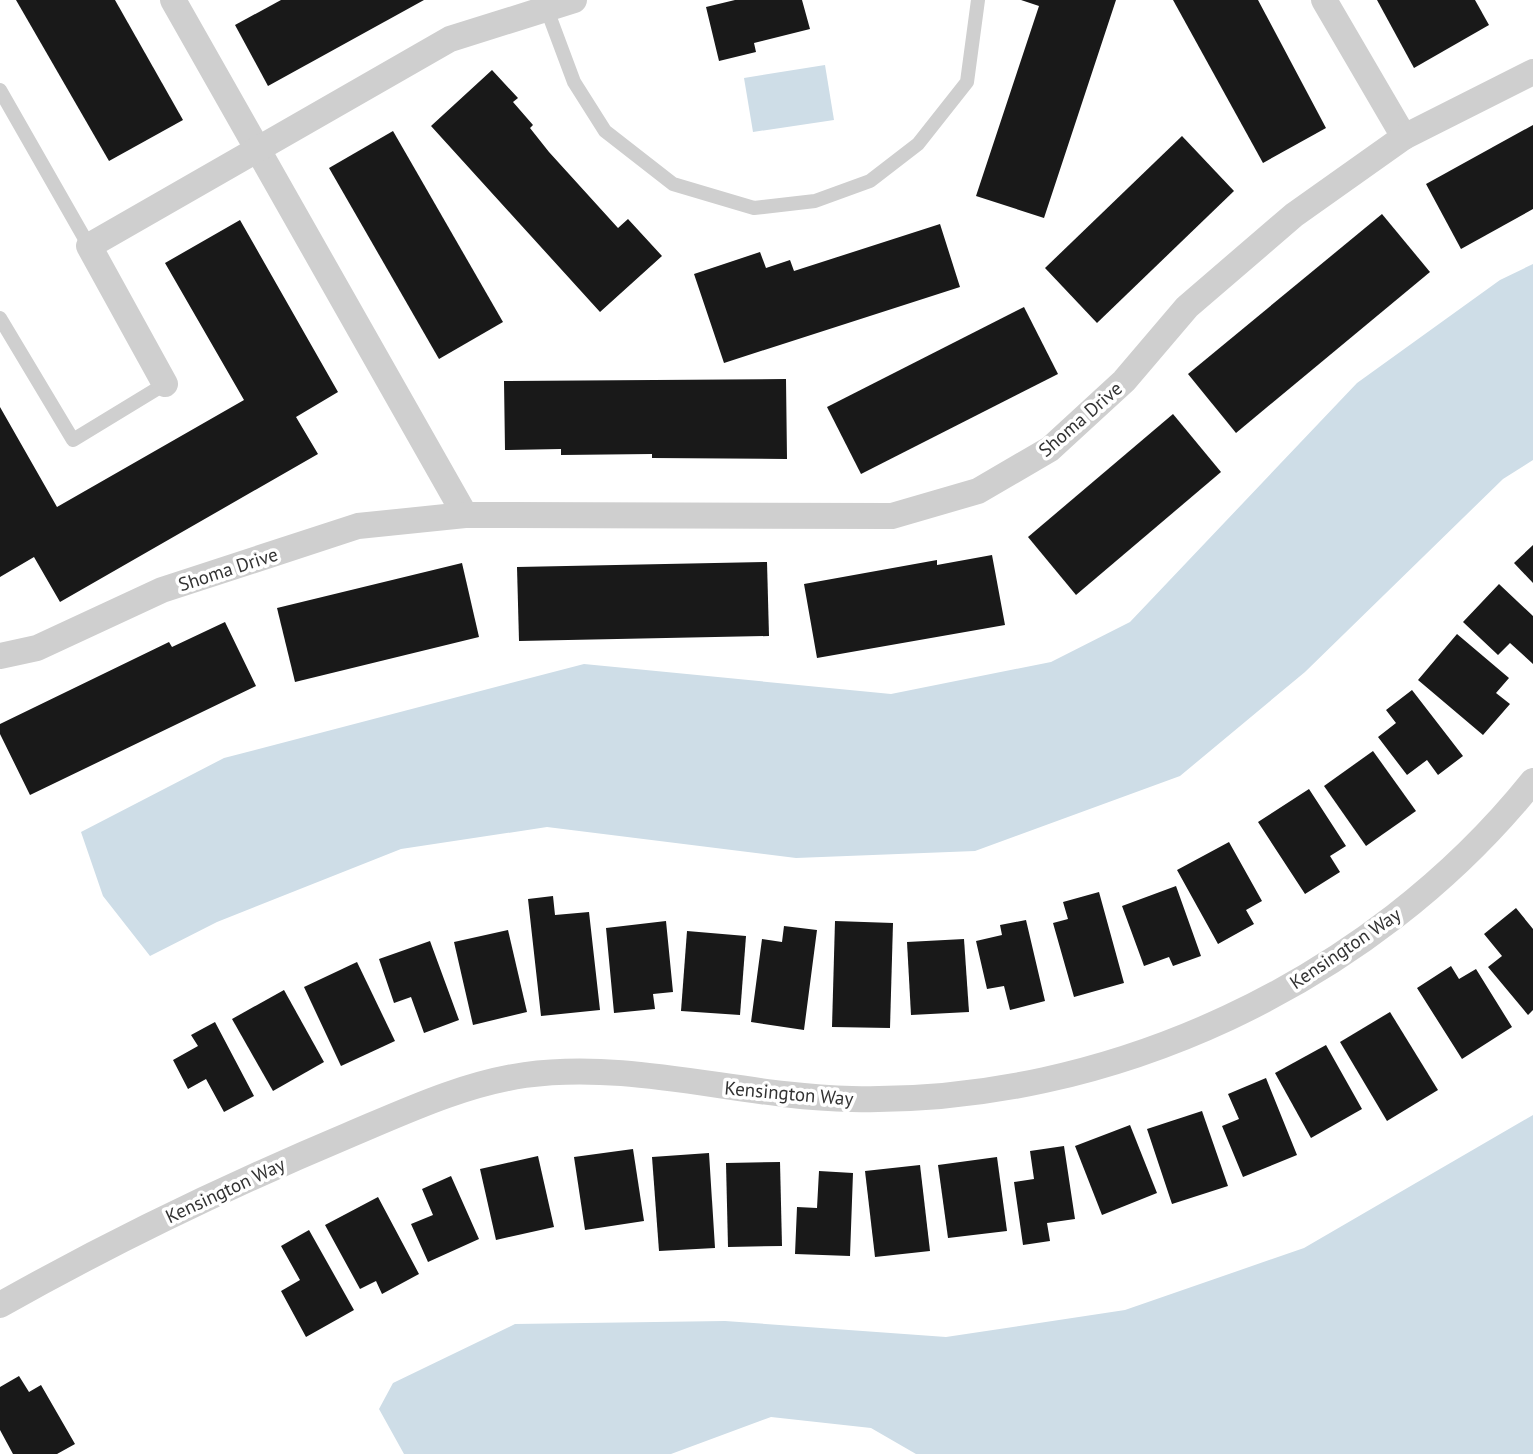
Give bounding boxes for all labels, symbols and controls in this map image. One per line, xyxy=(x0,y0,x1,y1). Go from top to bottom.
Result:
street label: Shoma Drive xyxy=(1033,376,1127,462)
street label: Shoma Drive xyxy=(175,542,281,596)
street label: Kensington Way xyxy=(1285,902,1405,994)
street label: Kensington Way xyxy=(724,1075,855,1111)
street label: Kensington Way xyxy=(161,1152,289,1228)

